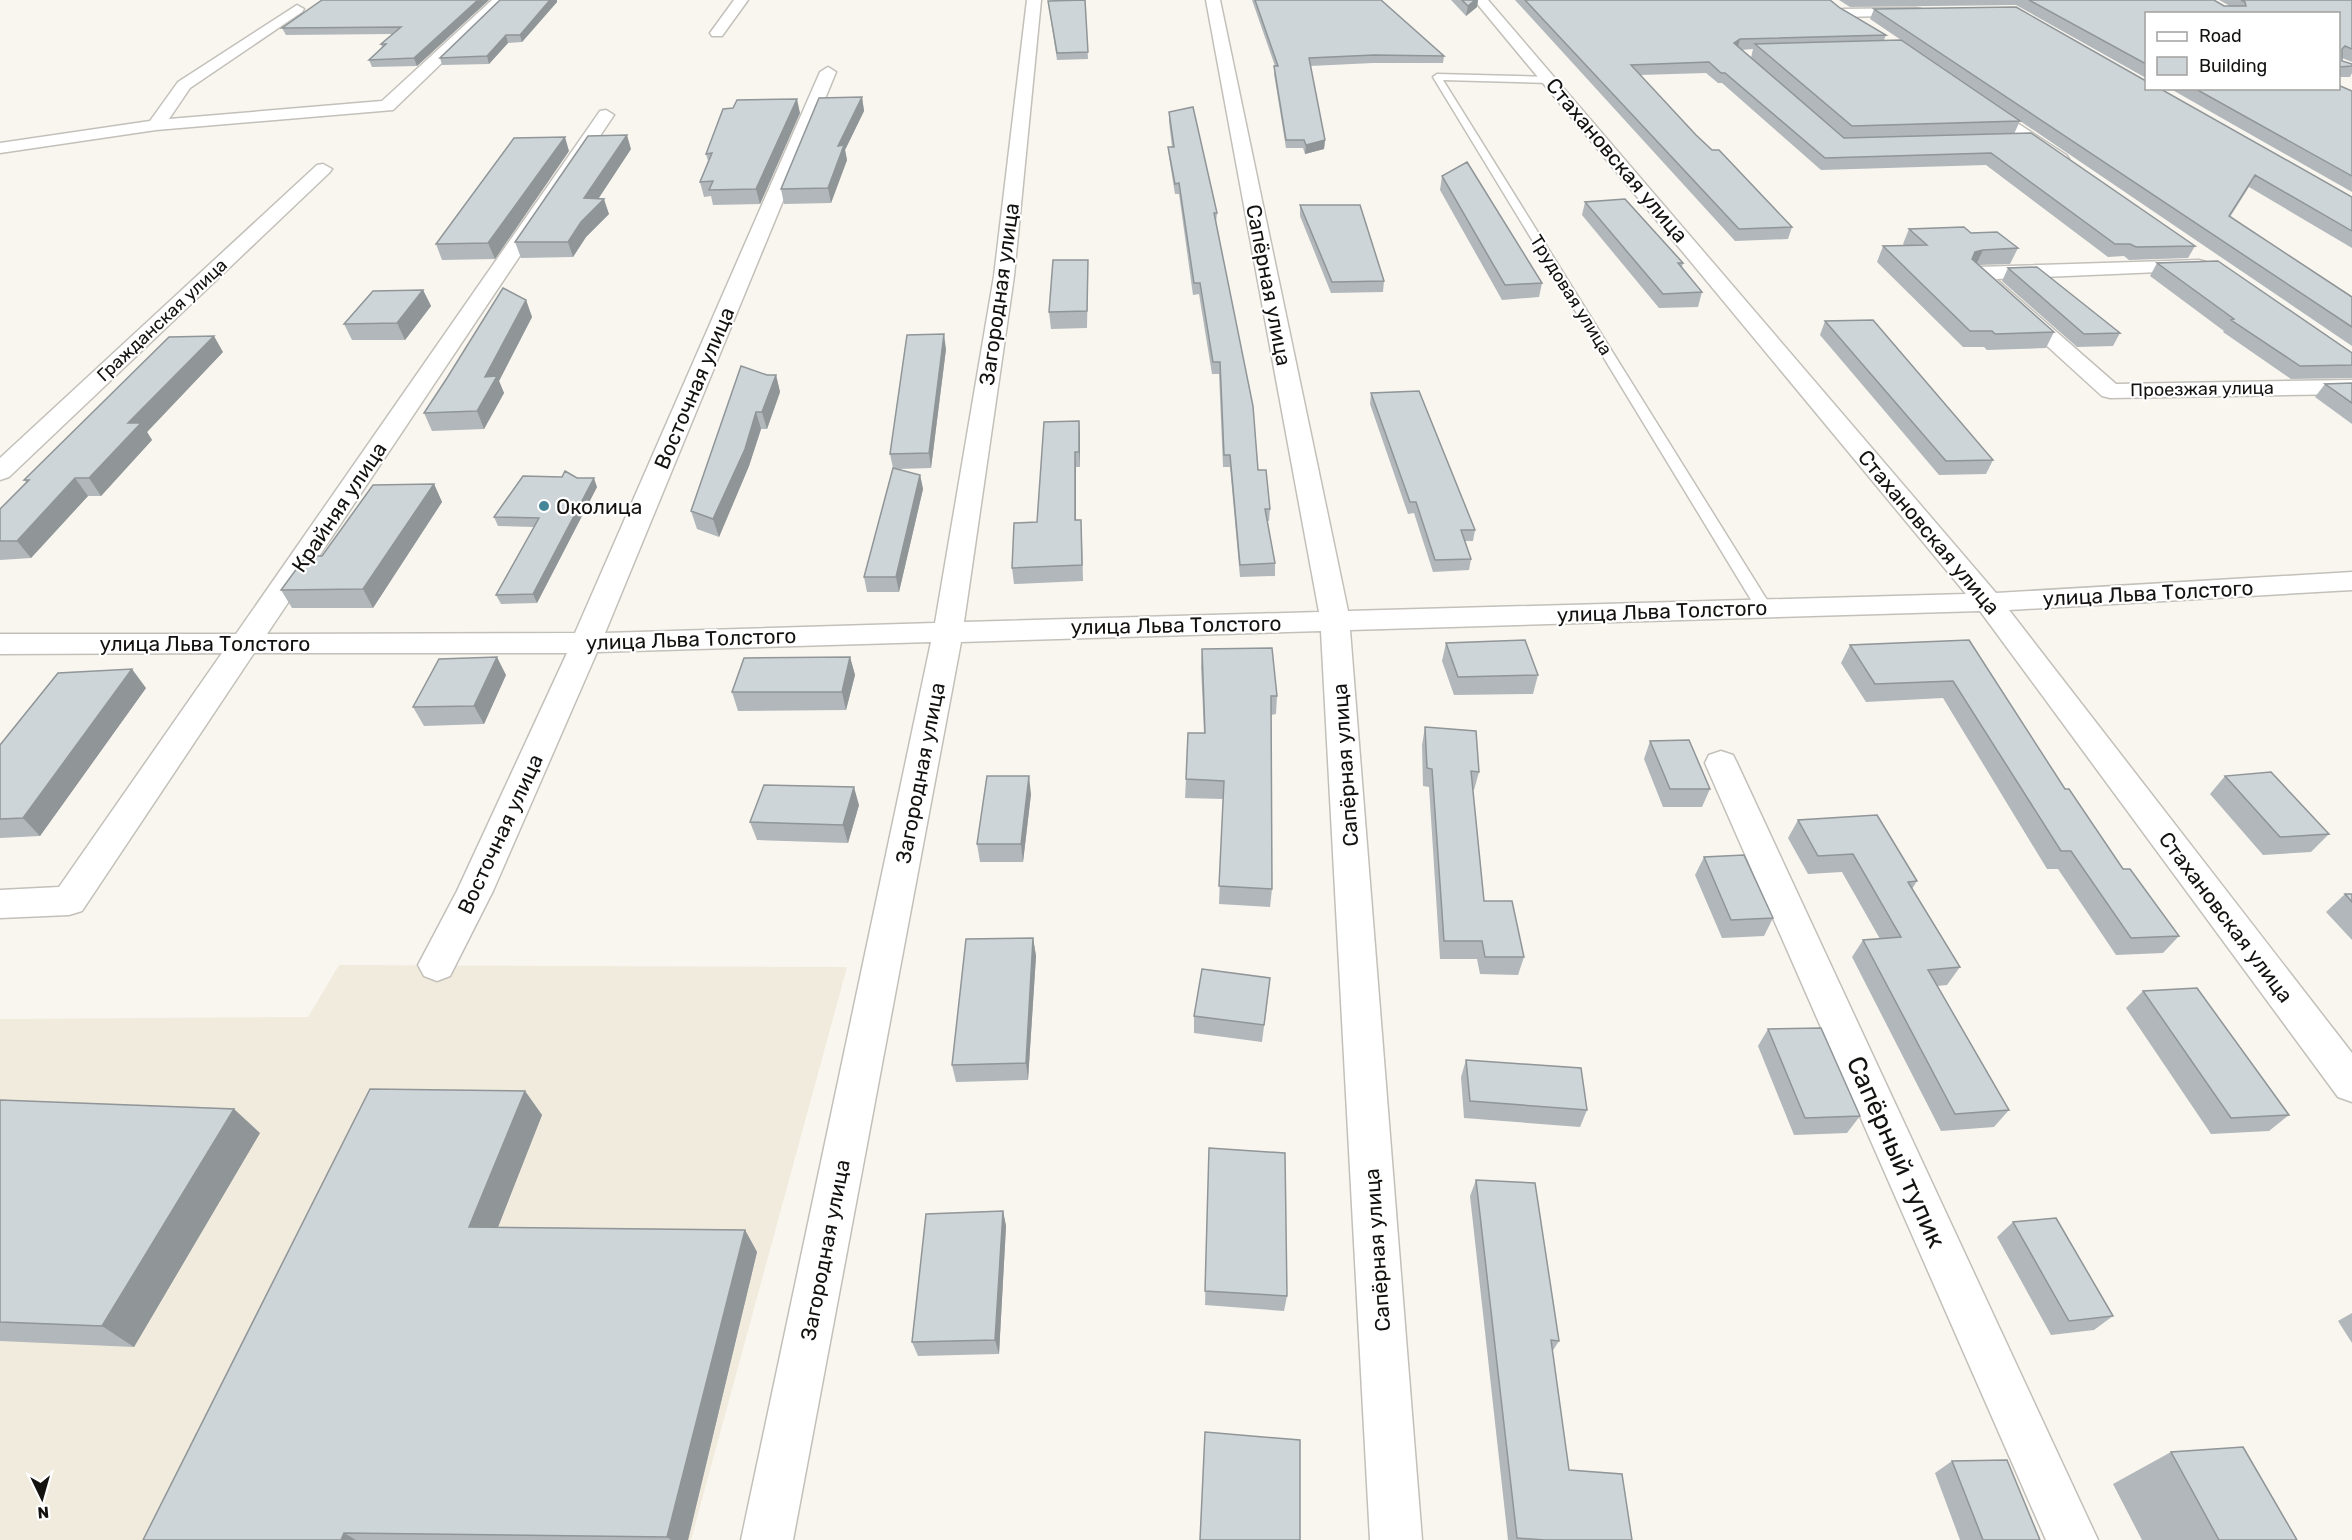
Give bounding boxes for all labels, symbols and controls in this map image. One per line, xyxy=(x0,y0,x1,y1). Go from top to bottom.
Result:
legend xyxy=(2145,12,2340,90)
text: Road xyxy=(2199,25,2242,47)
text: Building xyxy=(2199,55,2267,77)
street label: Стахановская улица xyxy=(1541,73,1693,247)
street label: Загородная улица xyxy=(974,201,1024,387)
street label: Сапёрная улица xyxy=(1241,202,1297,368)
street label: Трудовая улица xyxy=(1525,231,1617,359)
street label: Гражданская улица xyxy=(92,254,232,386)
street label: Восточная улица xyxy=(649,303,739,473)
street label: Проезжая улица xyxy=(2130,377,2274,401)
street label: Крайняя улица xyxy=(286,437,392,577)
street label: Стахановская улица xyxy=(1853,445,2005,619)
place label: Околица xyxy=(556,494,642,519)
marker: Околица xyxy=(537,499,551,513)
street label: улица Льва Толстого xyxy=(2042,575,2254,611)
street label: улица Льва Толстого xyxy=(1556,595,1768,627)
street label: улица Льва Толстого xyxy=(1070,611,1282,639)
street label: улица Льва Толстого xyxy=(585,623,797,655)
street label: улица Льва Толстого xyxy=(100,631,310,656)
street label: Загородная улица xyxy=(890,680,950,866)
street label: Сапёрная улица xyxy=(1327,682,1363,848)
street label: Восточная улица xyxy=(452,750,548,918)
street label: Стахановская улица xyxy=(2154,827,2298,1007)
street label: Сапёрный тупик xyxy=(1840,1051,1952,1253)
street label: Загородная улица xyxy=(795,1157,855,1343)
street label: Сапёрная улица xyxy=(1359,1167,1395,1333)
north arrow xyxy=(12,1468,72,1528)
text: N xyxy=(37,1502,50,1522)

